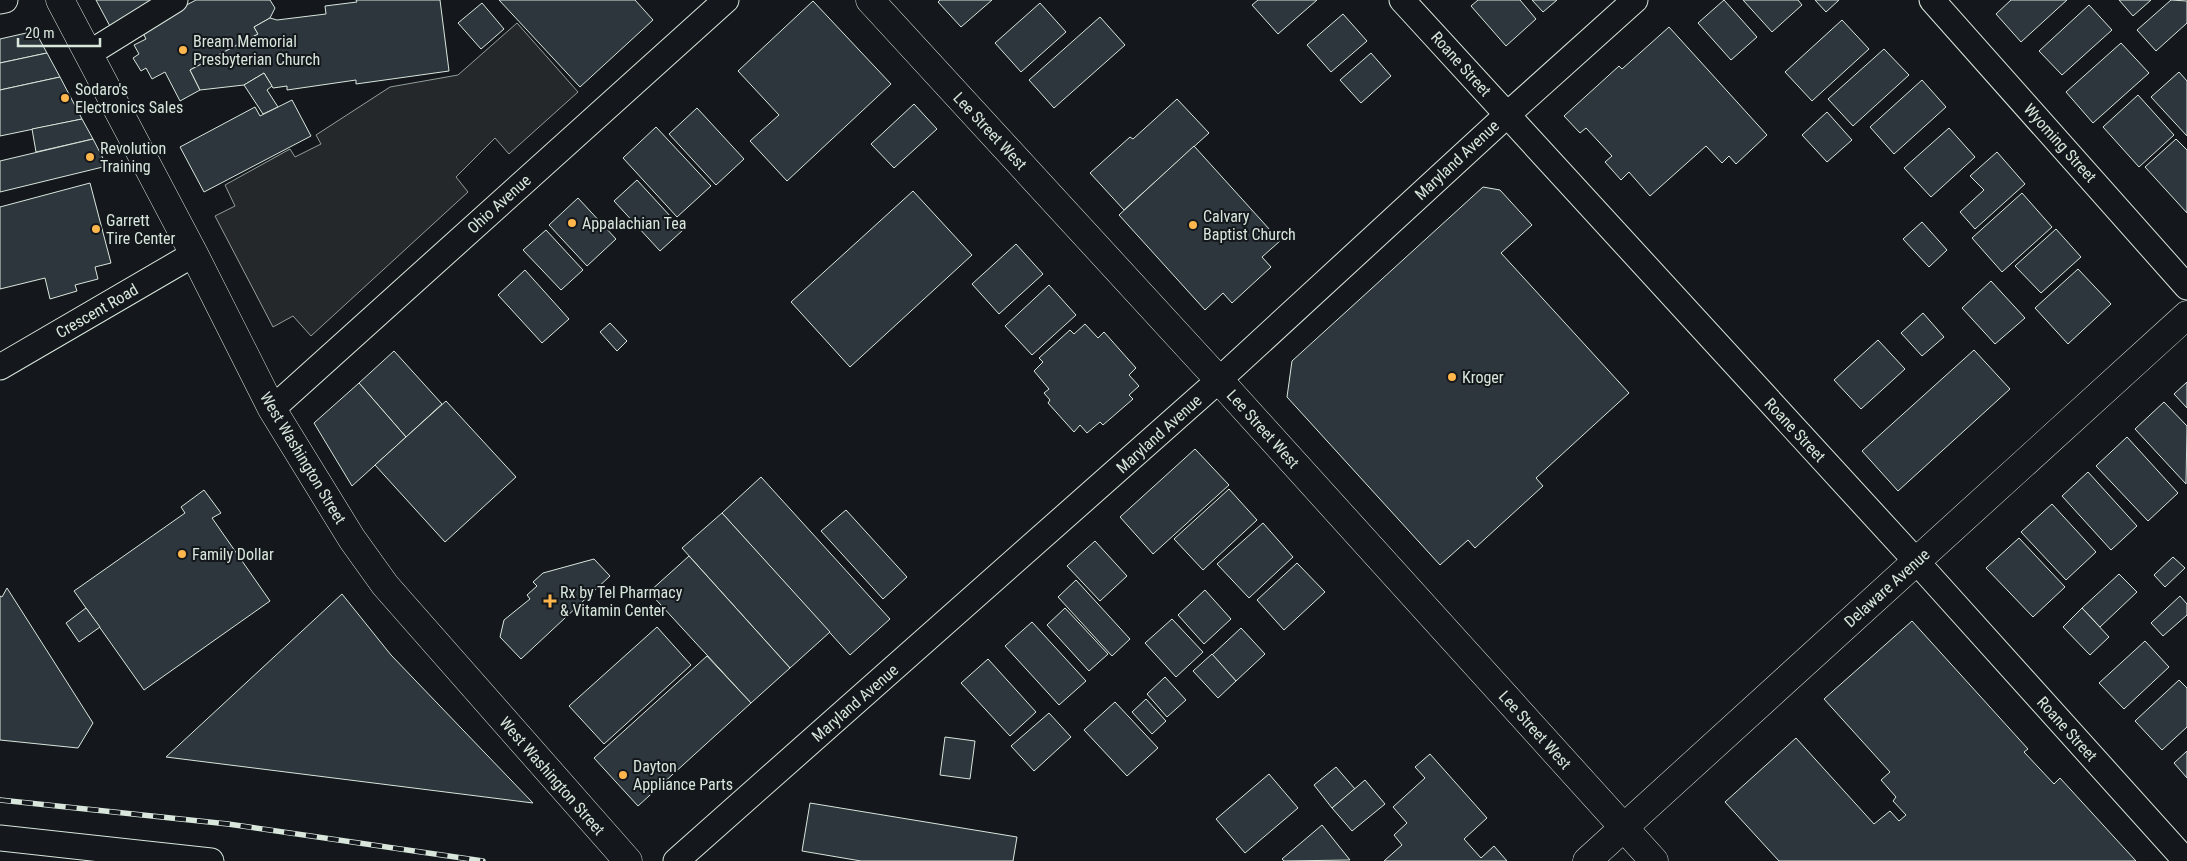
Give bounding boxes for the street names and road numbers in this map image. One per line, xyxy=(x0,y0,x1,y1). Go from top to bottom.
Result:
street label: Roane Street xyxy=(1427,28,1495,101)
street label: Lee Street West xyxy=(949,88,1031,174)
street label: Wyoming Street xyxy=(2020,100,2100,186)
street label: Maryland Avenue xyxy=(1411,116,1503,204)
street label: Ohio Avenue xyxy=(463,171,535,237)
street label: Crescent Road xyxy=(53,280,141,342)
street label: Lee Street West xyxy=(1223,386,1303,472)
street label: West Washington Street xyxy=(256,389,350,528)
street label: Maryland Avenue xyxy=(1112,391,1206,477)
street label: Roane Street xyxy=(1761,394,1830,466)
street label: Delaware Avenue xyxy=(1841,545,1933,631)
street label: Maryland Avenue xyxy=(808,660,902,746)
street label: Lee Street West xyxy=(1495,687,1575,773)
street label: Roane Street xyxy=(2033,693,2101,766)
street label: West Washington Street xyxy=(495,713,609,839)

